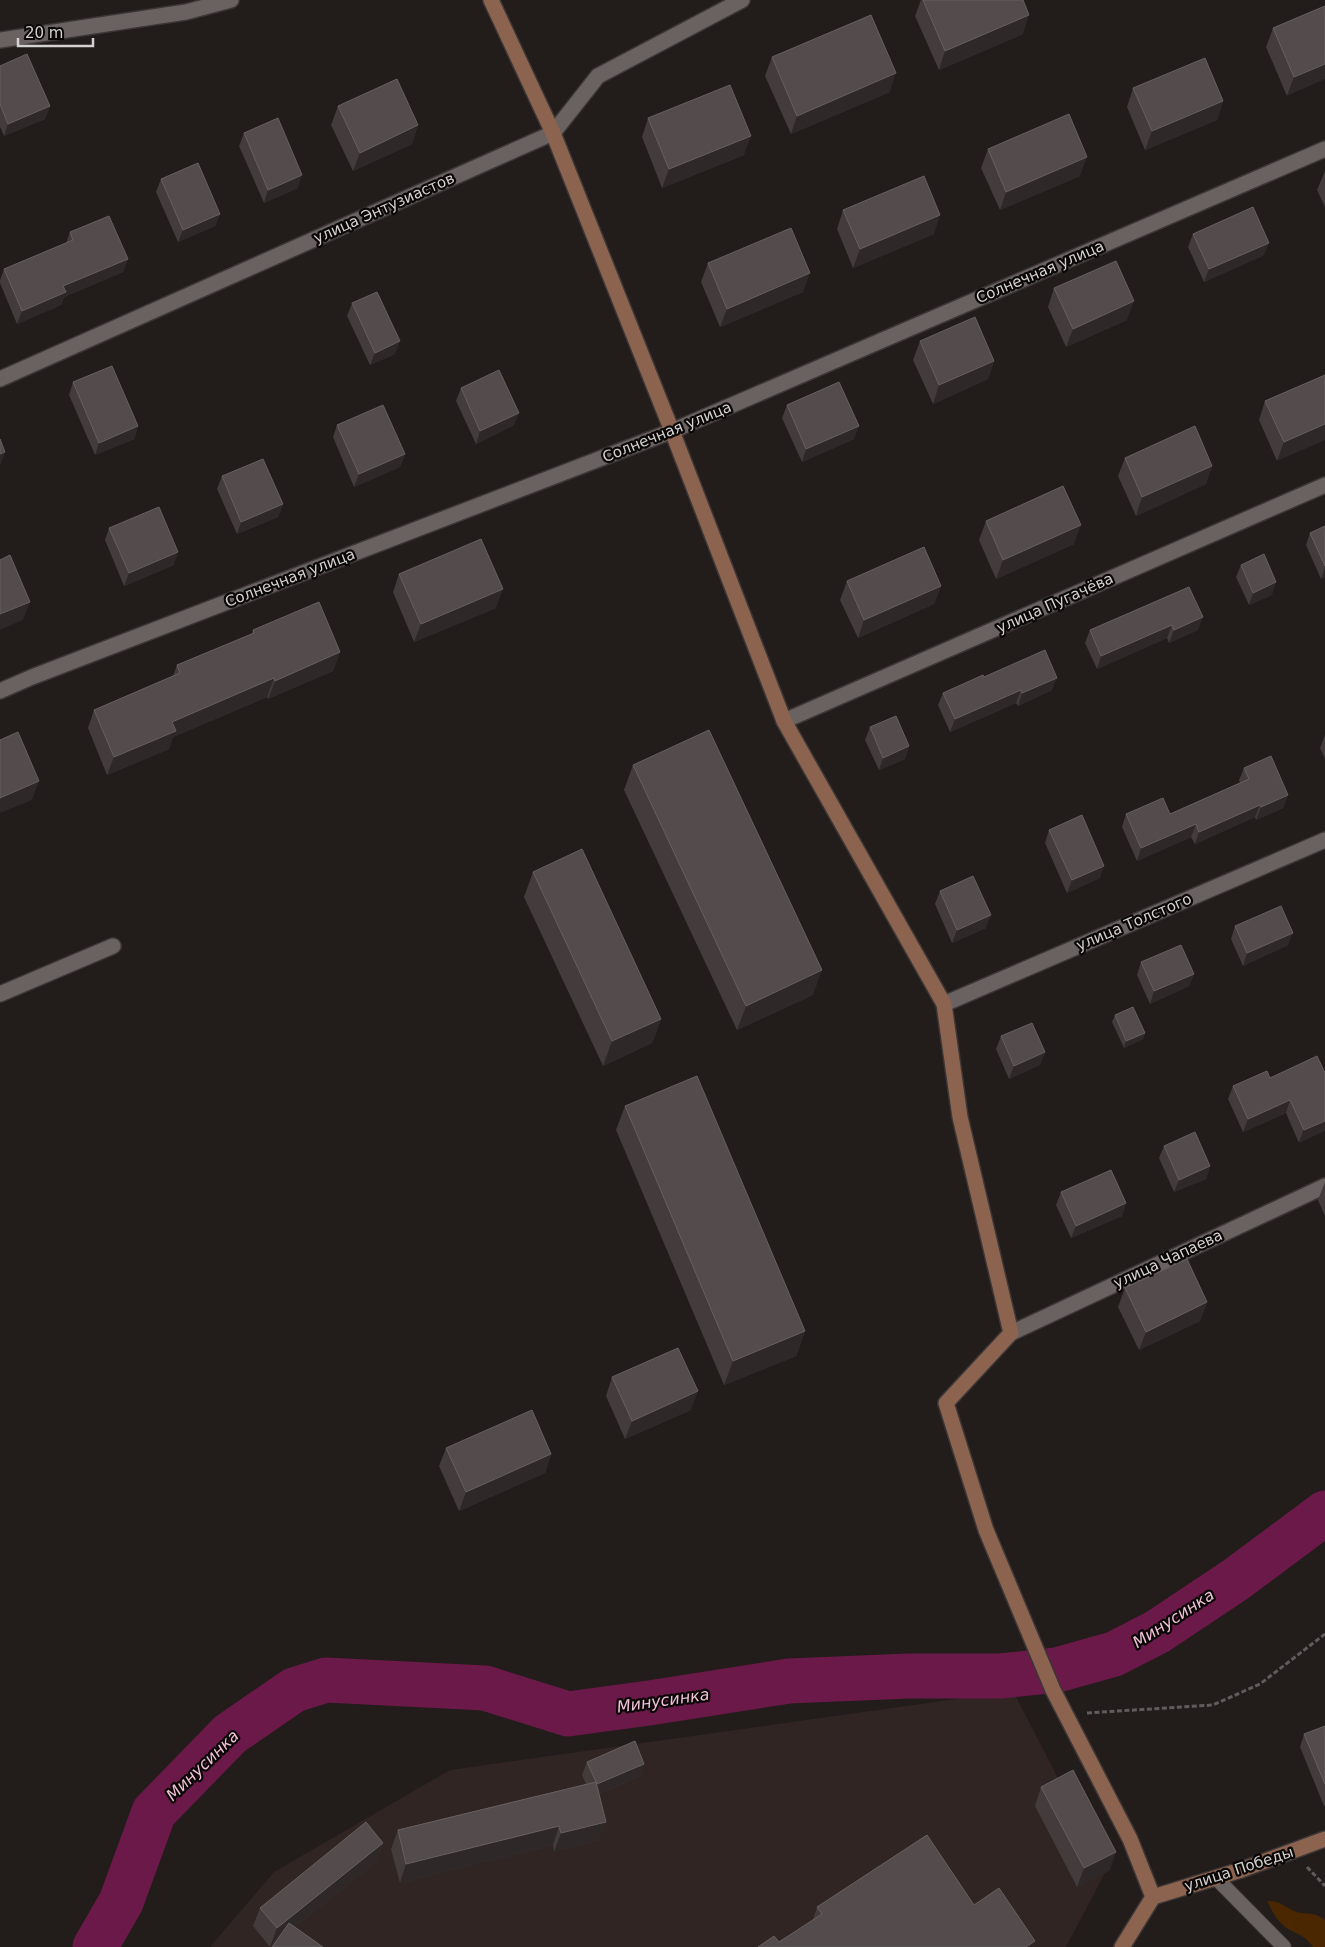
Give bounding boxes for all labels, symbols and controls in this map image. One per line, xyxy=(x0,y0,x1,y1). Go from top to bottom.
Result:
scale bar xyxy=(18,15,92,47)
text: 20 m xyxy=(25,24,63,42)
street label: улица Энтузиастов xyxy=(311,169,457,247)
street label: Солнечная улица xyxy=(973,237,1107,307)
street label: Солнечная улица xyxy=(600,398,734,466)
street label: Солнечная улица xyxy=(223,545,357,611)
street label: улица Пугачёва xyxy=(994,569,1116,637)
street label: улица Толстого xyxy=(1074,890,1194,954)
street label: улица Чапаева xyxy=(1111,1226,1225,1292)
water label: Минусинка xyxy=(1129,1585,1218,1652)
water label: Минусинка xyxy=(616,1685,711,1716)
water label: Минусинка xyxy=(162,1726,242,1805)
street label: улица Победы xyxy=(1182,1843,1296,1895)

